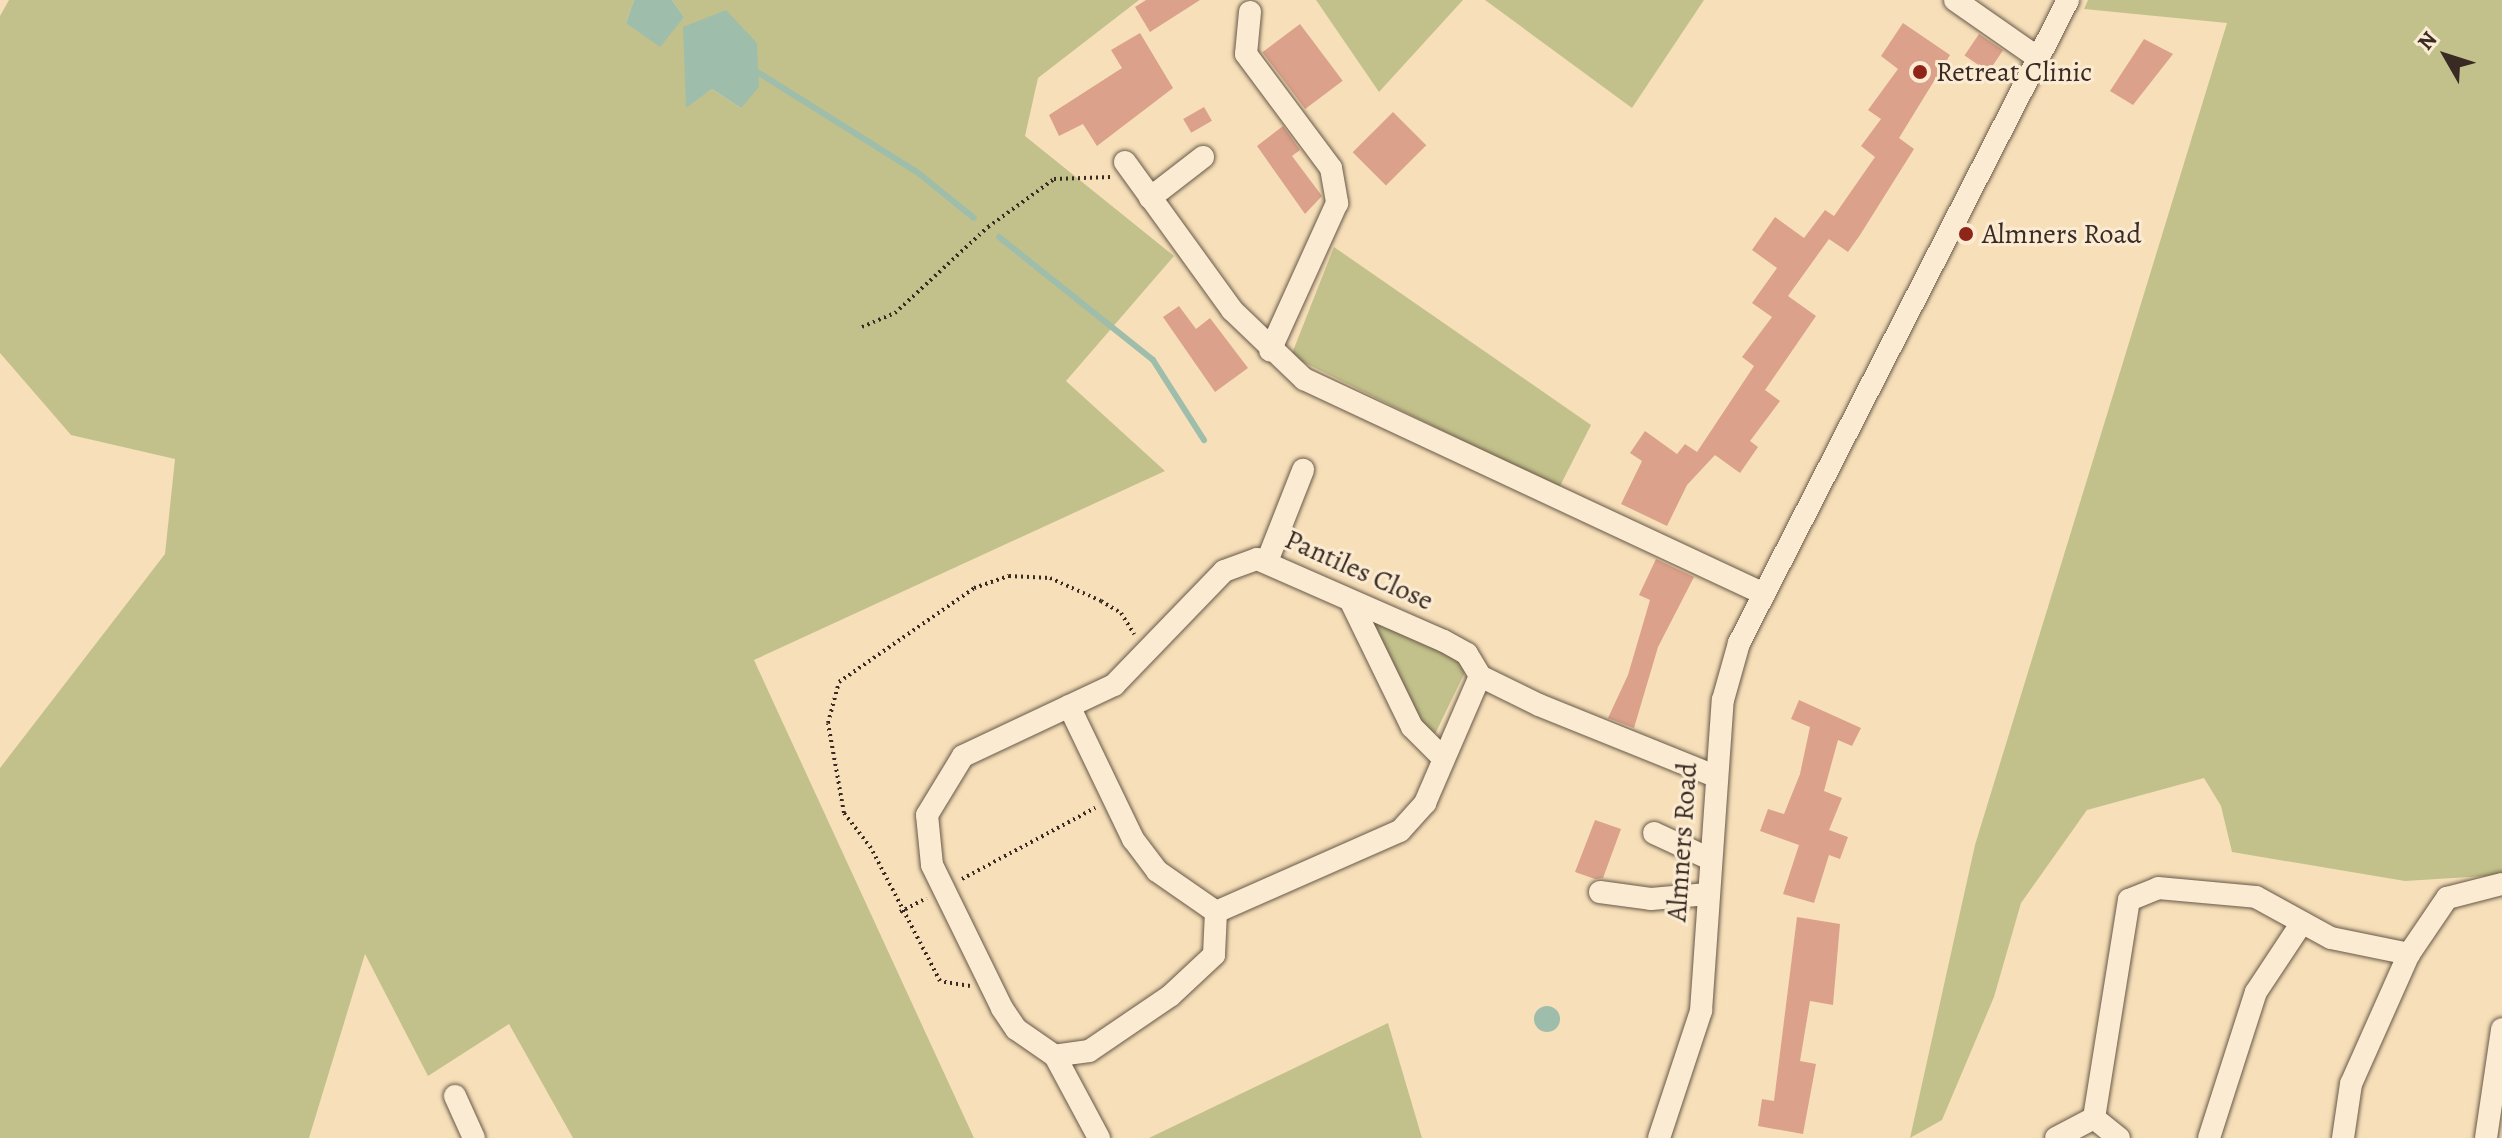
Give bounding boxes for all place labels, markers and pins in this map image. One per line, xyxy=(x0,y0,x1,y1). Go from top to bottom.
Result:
place label: Retreat Clinic xyxy=(1936,55,2092,89)
marker: Retreat Clinic xyxy=(1911,63,1929,81)
place label: Almners Road xyxy=(1982,217,2142,251)
marker: Almners Road xyxy=(1957,225,1975,243)

